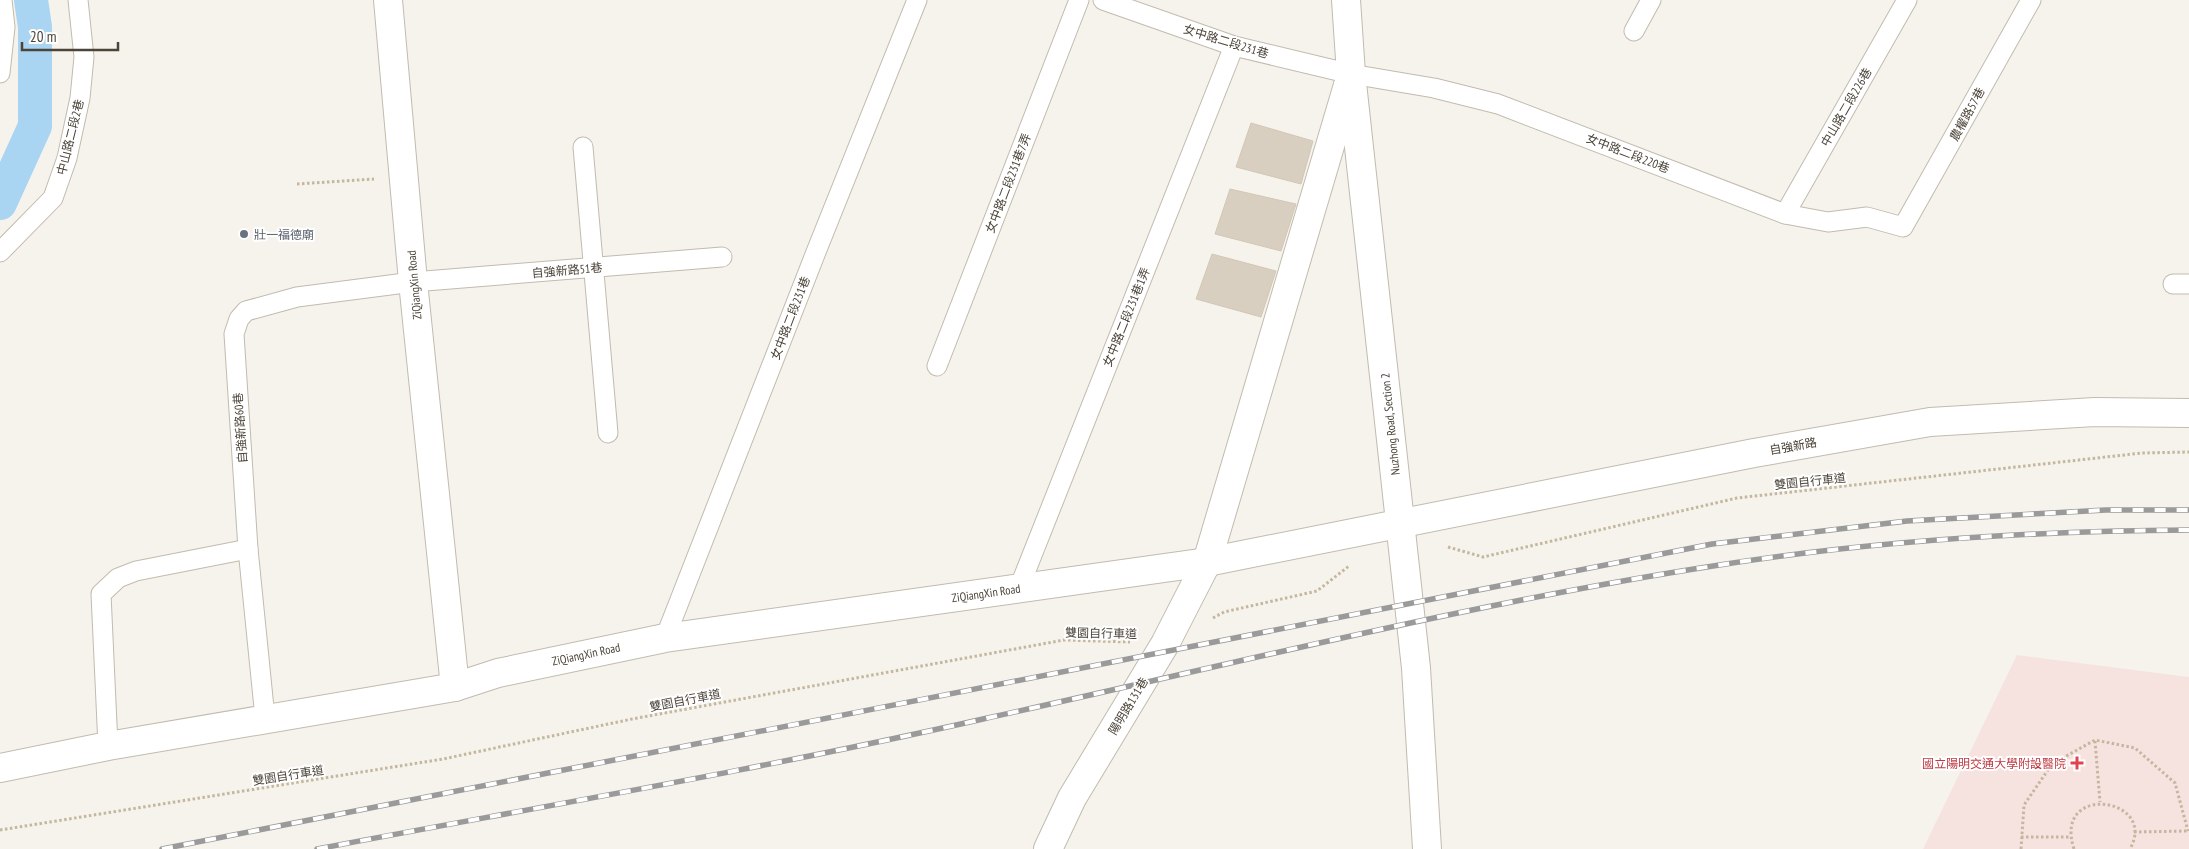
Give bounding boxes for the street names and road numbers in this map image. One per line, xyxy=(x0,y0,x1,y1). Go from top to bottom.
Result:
street label: 女中路二段231巷 xyxy=(1182,21,1270,61)
street label: 中山路二段226巷 xyxy=(1817,65,1875,149)
street label: 農權路57巷 xyxy=(1946,85,1988,143)
street label: 中山路二段2巷 xyxy=(53,98,87,176)
street label: 女中路二段220巷 xyxy=(1584,130,1672,176)
street label: 女中路二段231巷7弄 xyxy=(982,131,1034,235)
street label: ZiQiangXin Road xyxy=(404,250,424,320)
street label: 自強新路51巷 xyxy=(531,259,603,281)
street label: 女中路二段231巷1弄 xyxy=(1099,265,1153,369)
street label: 女中路二段231巷 xyxy=(767,274,813,362)
street label: Nuzhong Road, Section 2 xyxy=(1377,372,1403,476)
street label: 自強新路60巷 xyxy=(230,392,250,464)
street label: 自強新路 xyxy=(1768,434,1818,458)
street label: 雙園自行車道 xyxy=(1773,470,1847,492)
street label: ZiQiangXin Road xyxy=(951,581,1021,605)
street label: 雙園自行車道 xyxy=(1065,625,1137,641)
street label: ZiQiangXin Road xyxy=(551,639,621,669)
street label: 陽明路131巷 xyxy=(1105,675,1151,737)
street label: 雙園自行車道 xyxy=(648,686,722,714)
street label: 雙園自行車道 xyxy=(251,762,325,788)

